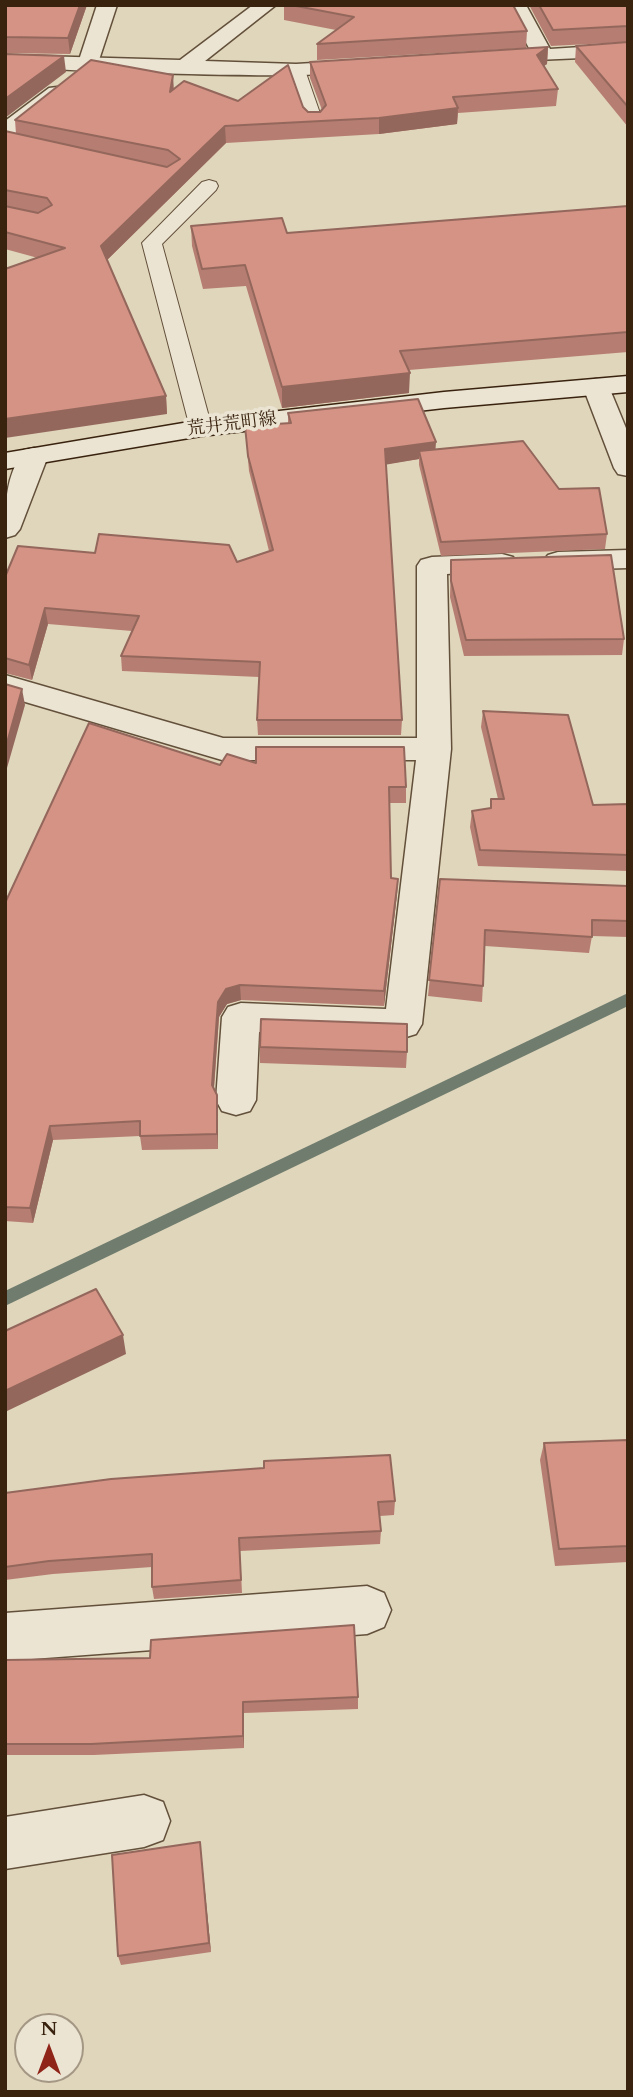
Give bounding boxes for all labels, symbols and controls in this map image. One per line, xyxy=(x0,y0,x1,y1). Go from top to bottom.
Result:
street label: 荒井荒町線 xyxy=(186,409,278,441)
north arrow xyxy=(14,2013,84,2083)
text: N xyxy=(41,2016,57,2042)

